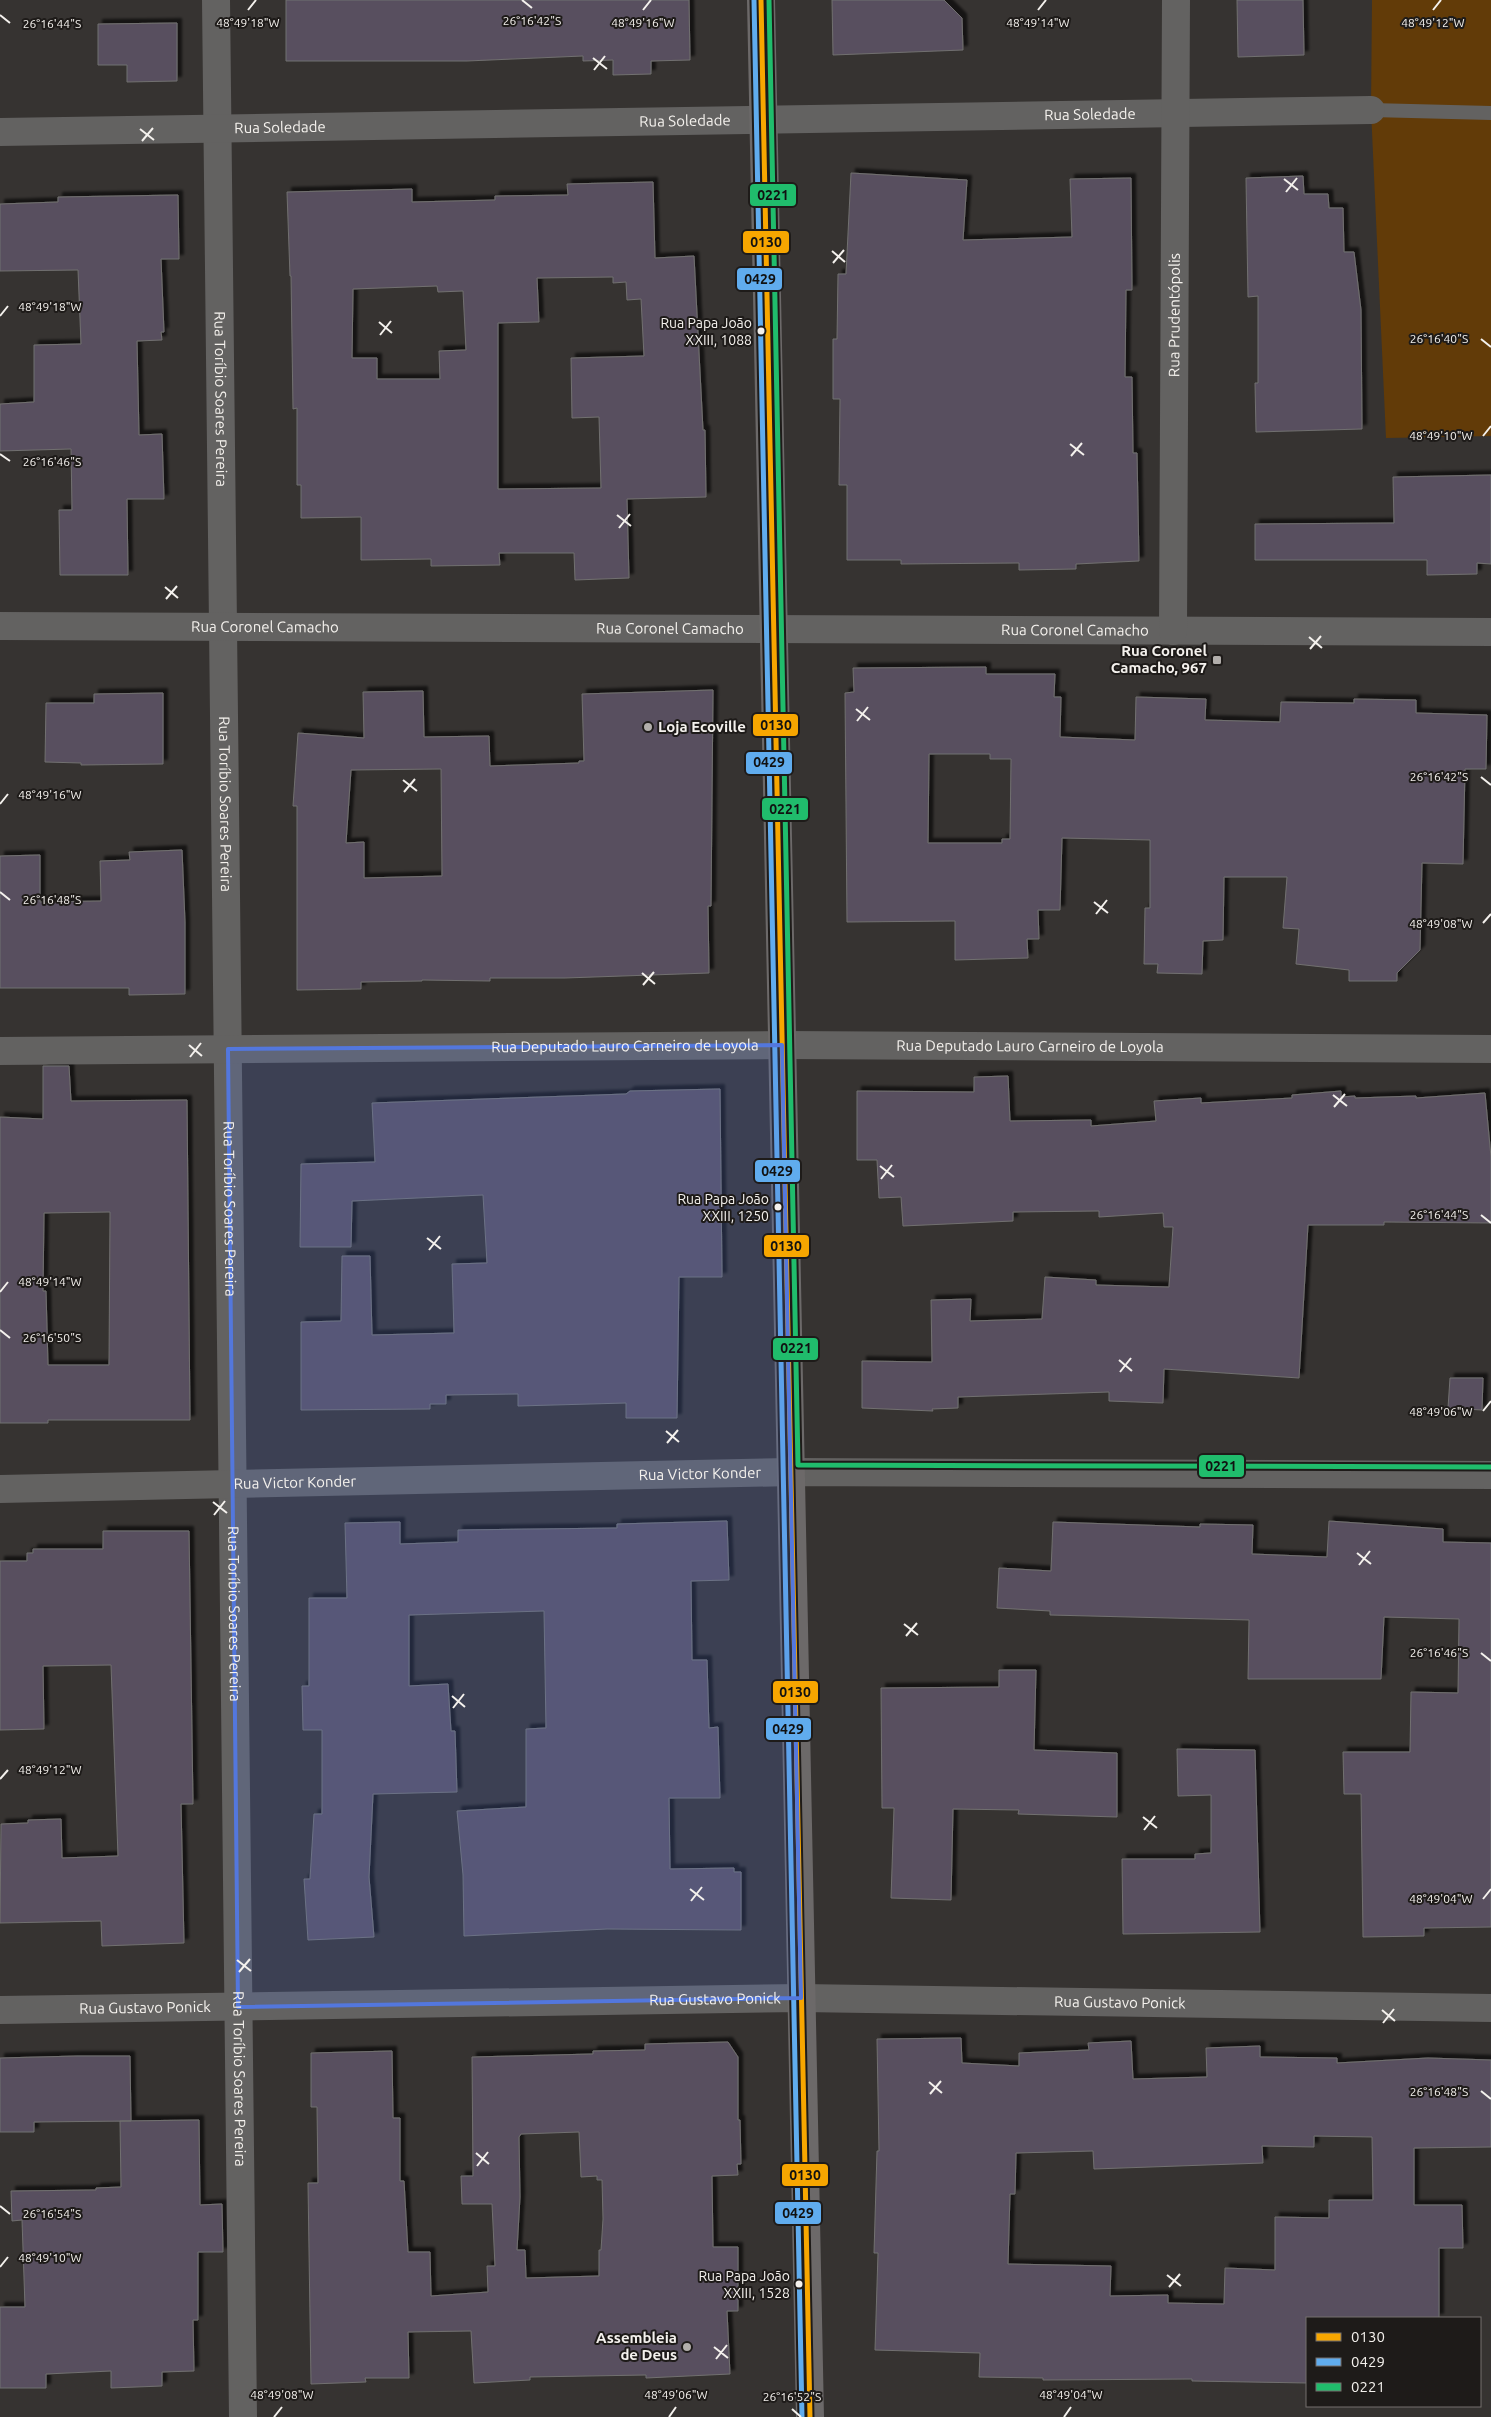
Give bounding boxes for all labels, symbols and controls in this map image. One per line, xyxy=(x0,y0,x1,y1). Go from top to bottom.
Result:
text: 26°16'42"S xyxy=(503,14,561,27)
text: 48°49'18"W xyxy=(216,16,280,29)
text: 48°49'16"W xyxy=(611,16,675,29)
text: 48°49'14"W xyxy=(1006,16,1070,29)
text: 48°49'12"W xyxy=(1401,16,1465,29)
text: 26°16'44"S xyxy=(23,17,81,30)
street label: Rua Soledade xyxy=(1044,105,1136,123)
street label: Rua Soledade xyxy=(639,111,731,130)
street label: Rua Soledade xyxy=(234,118,326,136)
line badge: 0221 xyxy=(749,183,797,207)
text: 0221 xyxy=(757,187,789,203)
line badge: 0130 xyxy=(742,230,790,254)
text: 0130 xyxy=(750,234,782,250)
street label: Rua Prudentópolis xyxy=(1165,253,1183,377)
line badge: 0429 xyxy=(736,267,783,291)
text: 0429 xyxy=(744,271,776,287)
text: 48°49'18"W xyxy=(18,300,82,313)
street label: Rua Toríbio Soares Pereira xyxy=(211,311,230,487)
place label: Rua Papa João XXIII, 1088 xyxy=(660,315,752,348)
marker: Rua Papa João XXIII, 1088 xyxy=(756,326,766,336)
text: 26°16'40"S xyxy=(1410,332,1468,345)
text: 48°49'10"W xyxy=(1409,429,1473,442)
text: 26°16'46"S xyxy=(23,455,81,468)
street label: Rua Coronel Camacho xyxy=(191,618,339,635)
street label: Rua Coronel Camacho xyxy=(596,619,744,637)
street label: Rua Coronel Camacho xyxy=(1001,621,1149,639)
place label: Rua Coronel Camacho, 967 xyxy=(1111,642,1207,676)
marker: Rua Coronel Camacho, 967 xyxy=(1211,654,1223,666)
line badge: 0130 xyxy=(752,713,799,737)
street label: Rua Toríbio Soares Pereira xyxy=(216,716,235,892)
text: 0130 xyxy=(760,717,792,733)
place label: Loja Ecoville xyxy=(658,718,746,735)
marker: Loja Ecoville xyxy=(642,721,654,733)
line badge: 0429 xyxy=(745,751,793,775)
text: 0429 xyxy=(753,754,785,770)
text: 26°16'42"S xyxy=(1410,770,1468,783)
text: 48°49'16"W xyxy=(18,788,82,801)
line badge: 0221 xyxy=(761,797,809,821)
text: 0221 xyxy=(769,801,801,817)
text: 26°16'48"S xyxy=(23,893,81,906)
text: 48°49'08"W xyxy=(1409,917,1473,930)
street label: Rua Deputado Lauro Carneiro de Loyola xyxy=(491,1036,759,1055)
street label: Rua Deputado Lauro Carneiro de Loyola xyxy=(896,1037,1164,1055)
street label: Rua Toríbio Soares Pereira xyxy=(221,1121,239,1297)
line badge: 0429 xyxy=(754,1159,801,1183)
text: 0429 xyxy=(761,1163,793,1179)
place label: Rua Papa João XXIII, 1250 xyxy=(677,1191,769,1224)
marker: Rua Papa João XXIII, 1250 xyxy=(773,1202,783,1212)
text: 26°16'44"S xyxy=(1410,1208,1468,1221)
line badge: 0130 xyxy=(763,1234,810,1258)
text: 0130 xyxy=(770,1238,802,1254)
text: 48°49'14"W xyxy=(18,1275,82,1288)
text: 26°16'50"S xyxy=(23,1331,81,1344)
line badge: 0221 xyxy=(772,1337,819,1361)
text: 0221 xyxy=(780,1340,812,1356)
text: 48°49'06"W xyxy=(1409,1405,1473,1418)
line badge: 0221 xyxy=(1198,1454,1245,1478)
text: 0221 xyxy=(1205,1458,1237,1474)
street label: Rua Victor Konder xyxy=(638,1464,762,1483)
street label: Rua Victor Konder xyxy=(233,1472,357,1492)
street label: Rua Toríbio Soares Pereira xyxy=(225,1526,244,1702)
text: 26°16'46"S xyxy=(1410,1646,1468,1659)
line badge: 0130 xyxy=(772,1680,819,1704)
text: 0130 xyxy=(779,1684,811,1700)
line badge: 0429 xyxy=(765,1717,812,1741)
text: 0429 xyxy=(772,1721,804,1737)
text: 48°49'12"W xyxy=(18,1763,82,1776)
text: 48°49'04"W xyxy=(1409,1892,1473,1905)
street label: Rua Gustavo Ponick xyxy=(649,1989,781,2008)
street label: Rua Toríbio Soares Pereira xyxy=(230,1991,249,2167)
street label: Rua Gustavo Ponick xyxy=(1054,1993,1186,2012)
street label: Rua Gustavo Ponick xyxy=(79,1998,211,2017)
text: 26°16'48"S xyxy=(1410,2085,1468,2098)
line badge: 0130 xyxy=(781,2163,829,2187)
text: 0130 xyxy=(789,2167,821,2183)
line badge: 0429 xyxy=(774,2201,822,2225)
text: 0429 xyxy=(782,2205,814,2221)
text: 26°16'54"S xyxy=(23,2207,81,2220)
text: 48°49'10"W xyxy=(18,2251,82,2264)
place label: Rua Papa João XXIII, 1528 xyxy=(698,2268,790,2301)
marker: Rua Papa João XXIII, 1528 xyxy=(794,2279,804,2289)
legend xyxy=(1306,2317,1481,2407)
text: 0130 xyxy=(1351,2328,1385,2345)
place label: Assembleia de Deus xyxy=(596,2329,677,2363)
marker: Assembleia de Deus xyxy=(681,2341,693,2353)
text: 0429 xyxy=(1351,2353,1385,2370)
text: 0221 xyxy=(1351,2378,1385,2395)
text: 48°49'08"W xyxy=(250,2388,314,2401)
text: 48°49'06"W xyxy=(644,2388,708,2401)
text: 48°49'04"W xyxy=(1039,2388,1103,2401)
text: 26°16'52"S xyxy=(763,2390,821,2403)

